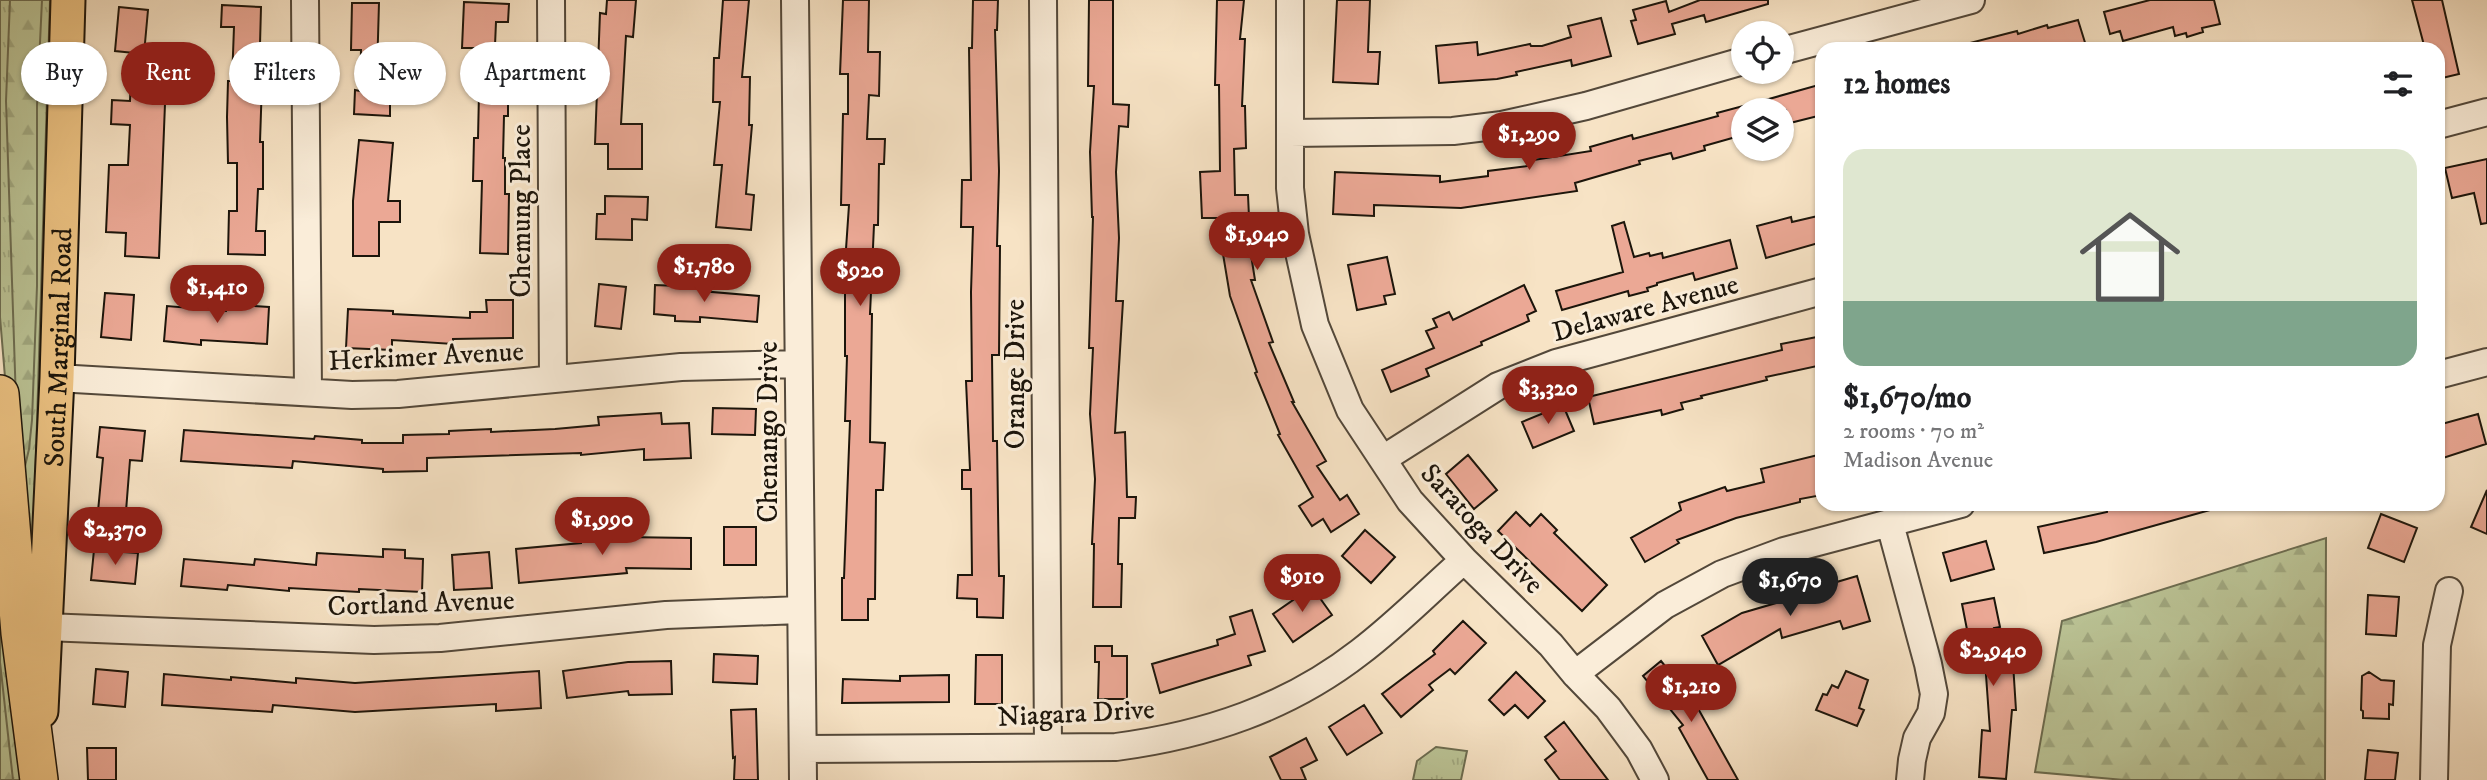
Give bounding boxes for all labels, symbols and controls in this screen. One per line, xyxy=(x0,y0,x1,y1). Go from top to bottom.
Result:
map controls xyxy=(1731,21,1794,161)
button: locate xyxy=(1731,21,1794,84)
chip: Buy xyxy=(21,42,107,105)
chip: Rent xyxy=(121,42,215,105)
chip: Filters xyxy=(229,42,340,105)
chip: New xyxy=(354,42,446,105)
chip: Apartment xyxy=(460,42,610,105)
icon: filters xyxy=(2379,65,2417,103)
text: 12 homes xyxy=(1843,66,1950,103)
button: layers xyxy=(1731,98,1794,161)
pin: $1,290 xyxy=(1472,113,1586,172)
text: $1,290 xyxy=(1498,120,1560,149)
street label: Chemung Place xyxy=(504,124,539,298)
icon: home xyxy=(2067,194,2193,320)
pin: $1,940 xyxy=(1200,212,1314,272)
text: $1,940 xyxy=(1225,220,1289,249)
street label: South Marginal Road xyxy=(37,227,80,468)
pin: $1,780 xyxy=(647,244,761,304)
pin: $920 xyxy=(819,248,901,308)
text: $1,780 xyxy=(673,252,735,281)
text: $920 xyxy=(836,256,884,285)
pin: $1,410 xyxy=(160,266,274,325)
street label: Delaware Avenue xyxy=(1549,267,1742,350)
text: $1,410 xyxy=(186,273,248,302)
street label: Orange Drive xyxy=(998,299,1033,449)
street label: Herkimer Avenue xyxy=(327,334,525,379)
street label: Chenango Drive xyxy=(751,341,786,523)
pin: $3,320 xyxy=(1491,366,1605,426)
text: $3,320 xyxy=(1518,374,1578,403)
text: $1,670/mo xyxy=(1843,380,1971,417)
text: 2 rooms · 70 m² xyxy=(1843,417,1984,446)
text: Madison Avenue xyxy=(1843,446,1993,475)
street label: Saratoga Drive xyxy=(1413,457,1551,601)
pin: $1,990 xyxy=(545,498,659,557)
text: $1,990 xyxy=(571,505,633,534)
pin: $2,370 xyxy=(58,508,172,567)
text: $2,370 xyxy=(83,515,147,544)
pin: $910 xyxy=(1261,554,1343,614)
pin: $1,670 xyxy=(1733,558,1847,618)
text: $910 xyxy=(1280,562,1324,591)
text: $1,670 xyxy=(1758,566,1822,595)
street label: Cortland Avenue xyxy=(327,583,515,624)
pin: $2,940 xyxy=(1936,628,2050,688)
text: $2,940 xyxy=(1959,636,2027,665)
pin: $1,210 xyxy=(1634,664,1748,724)
text: $1,210 xyxy=(1661,672,1721,701)
street label: Niagara Drive xyxy=(996,692,1156,735)

